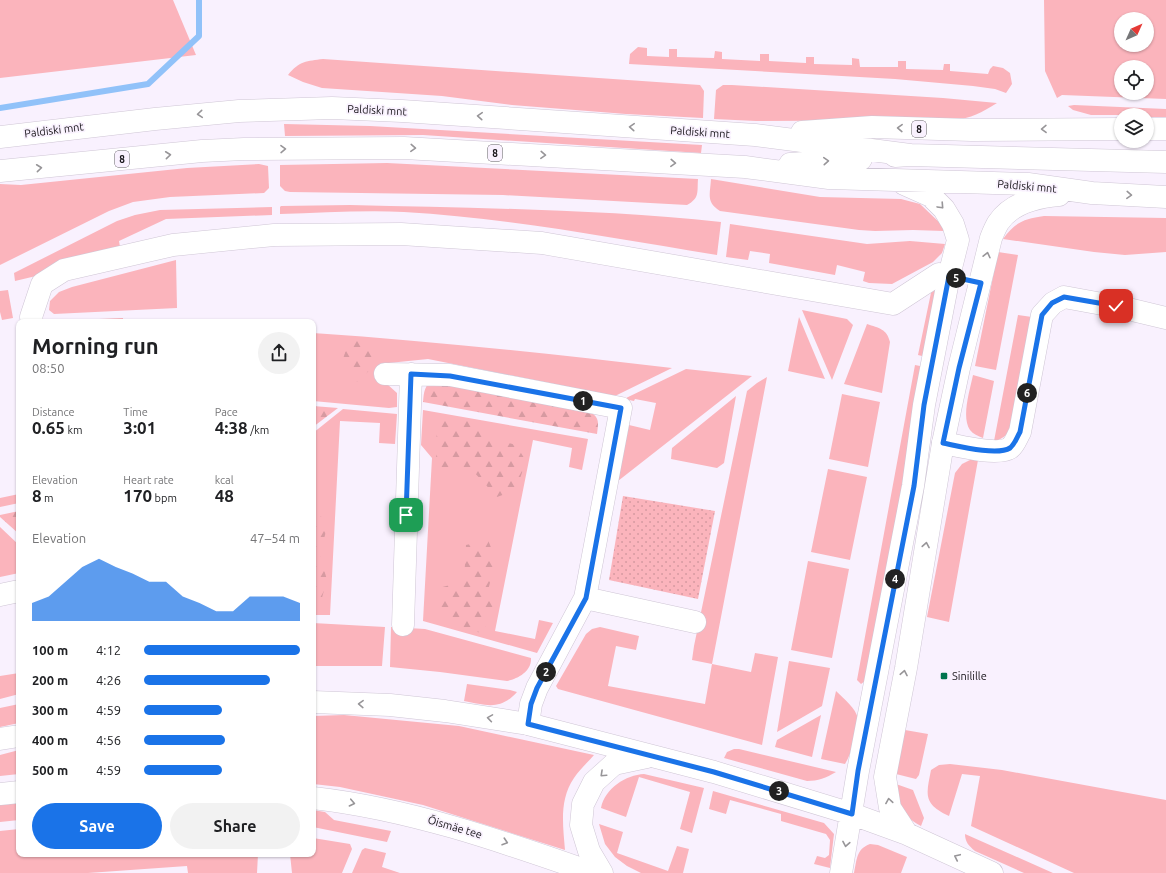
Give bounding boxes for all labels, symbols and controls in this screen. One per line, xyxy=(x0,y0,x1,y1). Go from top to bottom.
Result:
north arrow xyxy=(1114,12,1154,52)
map controls xyxy=(1114,12,1154,148)
button: locate xyxy=(1114,60,1154,100)
street label: Paldiski mnt xyxy=(347,102,408,118)
button: layers xyxy=(1114,108,1154,148)
one-way arrow xyxy=(197,110,203,119)
one-way arrow xyxy=(476,112,483,121)
street label: Paldiski mnt xyxy=(24,120,85,140)
road number: 8 xyxy=(912,121,926,137)
one-way arrow xyxy=(629,123,635,132)
street label: Paldiski mnt xyxy=(670,124,731,140)
one-way arrow xyxy=(897,124,903,132)
one-way arrow xyxy=(1041,125,1047,134)
one-way arrow xyxy=(410,144,416,153)
one-way arrow xyxy=(280,145,286,153)
road number: 8 xyxy=(488,145,502,161)
one-way arrow xyxy=(165,150,171,159)
road number: 8 xyxy=(115,151,129,167)
one-way arrow xyxy=(540,151,546,160)
one-way arrow xyxy=(822,157,829,166)
one-way arrow xyxy=(670,158,676,167)
one-way arrow xyxy=(36,163,42,172)
street label: Paldiski mnt xyxy=(997,177,1058,195)
one-way arrow xyxy=(1126,191,1132,200)
one-way arrow xyxy=(936,201,944,209)
one-way arrow xyxy=(983,252,991,259)
pin: 5 xyxy=(946,268,966,288)
text: 5 xyxy=(953,272,959,284)
pin xyxy=(1099,289,1133,323)
icon: check xyxy=(1105,295,1127,317)
button: share xyxy=(258,332,300,374)
text: Morning run xyxy=(32,333,159,358)
text: 08:50 xyxy=(32,361,65,375)
pin: 6 xyxy=(1017,383,1037,403)
text: 6 xyxy=(1024,387,1030,399)
pin: 1 xyxy=(573,391,593,411)
text: 1 xyxy=(580,395,586,407)
text: Distance xyxy=(32,406,75,418)
text: Time xyxy=(123,406,148,418)
text: Pace xyxy=(215,406,238,418)
text: 0.65 xyxy=(32,418,65,437)
text: 3:01 xyxy=(123,418,156,437)
text: 4:38 xyxy=(215,418,248,437)
text: km xyxy=(65,424,83,436)
text: /km xyxy=(248,424,269,436)
text: Elevation xyxy=(32,474,78,486)
text: Heart rate xyxy=(123,474,174,486)
text: kcal xyxy=(215,474,234,486)
text: 8 xyxy=(32,486,42,505)
text: 170 xyxy=(123,486,152,505)
text: 48 xyxy=(215,486,234,505)
text: m xyxy=(42,492,54,504)
text: bpm xyxy=(152,492,177,504)
pin xyxy=(389,498,423,532)
icon: arrive xyxy=(395,504,417,526)
text: Elevation xyxy=(32,531,86,545)
text: 47–54 m xyxy=(250,531,300,545)
one-way arrow xyxy=(921,541,930,548)
pin: 4 xyxy=(885,569,905,589)
text: 4 xyxy=(892,573,898,585)
text: 100 m xyxy=(32,643,68,657)
text: 4:12 xyxy=(96,643,121,657)
pin: 2 xyxy=(536,662,556,682)
text: 2 xyxy=(543,666,549,678)
one-way arrow xyxy=(900,670,908,676)
place label: Sinilille xyxy=(952,670,987,682)
marker: Sinilille xyxy=(939,671,949,681)
text: 200 m xyxy=(32,673,68,687)
text: 4:26 xyxy=(96,673,121,687)
one-way arrow xyxy=(358,700,364,708)
text: 300 m xyxy=(32,703,68,717)
text: 4:59 xyxy=(96,703,121,717)
one-way arrow xyxy=(487,714,493,723)
text: 400 m xyxy=(32,733,68,747)
text: 4:56 xyxy=(96,733,121,747)
text: 500 m xyxy=(32,763,68,777)
text: 4:59 xyxy=(96,763,121,777)
one-way arrow xyxy=(601,769,608,776)
pin: 3 xyxy=(769,781,789,801)
text: 3 xyxy=(776,785,782,797)
one-way arrow xyxy=(885,798,894,804)
one-way arrow xyxy=(349,799,355,807)
button: Save xyxy=(32,803,162,849)
button: Share xyxy=(170,803,300,849)
street label: Õismäe tee xyxy=(426,813,484,841)
one-way arrow xyxy=(501,837,508,846)
one-way arrow xyxy=(842,840,851,847)
one-way arrow xyxy=(953,854,961,862)

